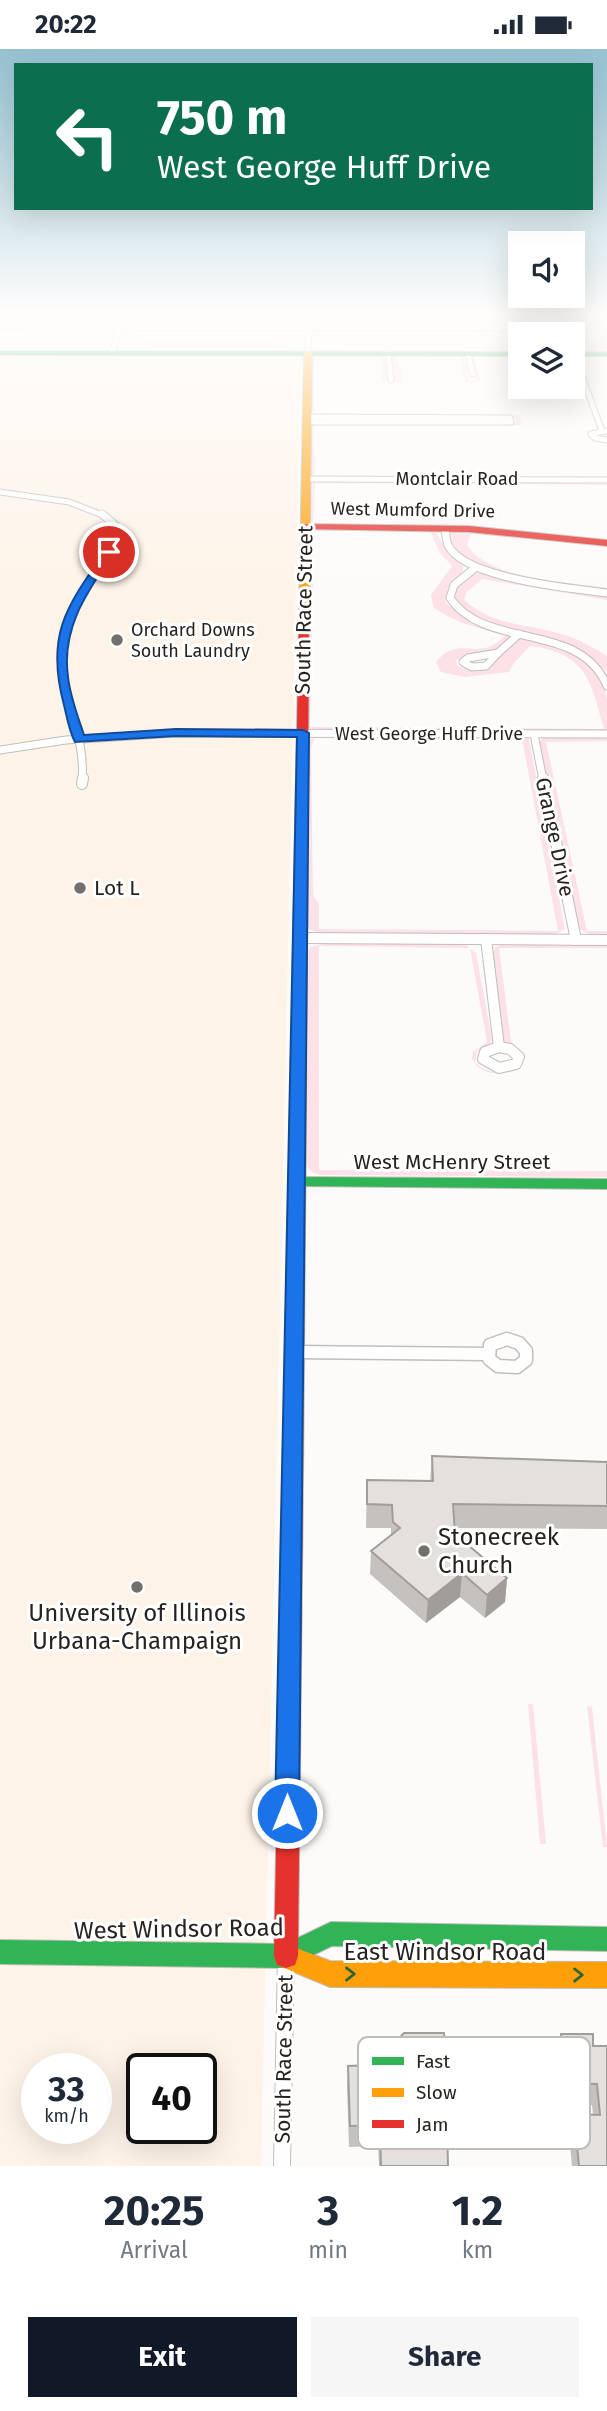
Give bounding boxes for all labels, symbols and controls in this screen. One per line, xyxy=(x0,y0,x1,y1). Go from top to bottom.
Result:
text: 20:22 xyxy=(35,9,97,40)
text: 750 m xyxy=(157,88,287,147)
icon: left xyxy=(42,91,133,182)
text: West George Huff Drive xyxy=(157,148,491,186)
map controls xyxy=(508,231,585,399)
button: sound xyxy=(508,231,585,308)
button: layers xyxy=(508,322,585,399)
street label: Montclair Road xyxy=(395,468,519,490)
street label: West Mumford Drive xyxy=(331,498,495,522)
pin xyxy=(79,522,139,582)
street label: South Race Street xyxy=(290,525,318,695)
icon: arrive xyxy=(90,533,128,571)
place label: Orchard Downs South Laundry xyxy=(131,619,255,662)
marker: Orchard Downs South Laundry xyxy=(109,632,125,648)
street label: West George Huff Drive xyxy=(335,723,523,745)
street label: Grange Drive xyxy=(530,775,580,899)
place label: Lot L xyxy=(94,875,140,901)
marker: Lot L xyxy=(72,880,88,896)
street label: West McHenry Street xyxy=(354,1149,551,1175)
place label: Stonecreek Church xyxy=(438,1523,560,1579)
marker: Stonecreek Church xyxy=(416,1543,432,1559)
marker: University of Illinois Urbana-Champaign xyxy=(129,1579,145,1595)
place label: University of Illinois Urbana-Champaign xyxy=(28,1599,246,1655)
position arrow xyxy=(250,1776,324,1850)
street label: West Windsor Road xyxy=(74,1913,284,1945)
street label: East Windsor Road xyxy=(344,1938,546,1966)
one-way arrow xyxy=(346,1966,356,1982)
one-way arrow xyxy=(573,1968,584,1983)
street label: South Race Street xyxy=(270,1974,298,2144)
legend xyxy=(358,2037,590,2149)
text: Fast xyxy=(416,2050,450,2073)
speed limit sign: 40 xyxy=(126,2053,217,2144)
text: 33 xyxy=(48,2068,85,2110)
text: Slow xyxy=(416,2081,457,2104)
text: km/h xyxy=(44,2105,89,2127)
text: Jam xyxy=(416,2113,448,2136)
text: 20:25 xyxy=(104,2186,204,2236)
text: 3 xyxy=(317,2186,339,2236)
text: 1.2 xyxy=(452,2186,503,2236)
text: Arrival xyxy=(120,2236,188,2264)
text: min xyxy=(308,2236,348,2264)
text: km xyxy=(462,2236,493,2264)
button: Exit xyxy=(28,2317,297,2397)
button: Share xyxy=(311,2317,579,2397)

